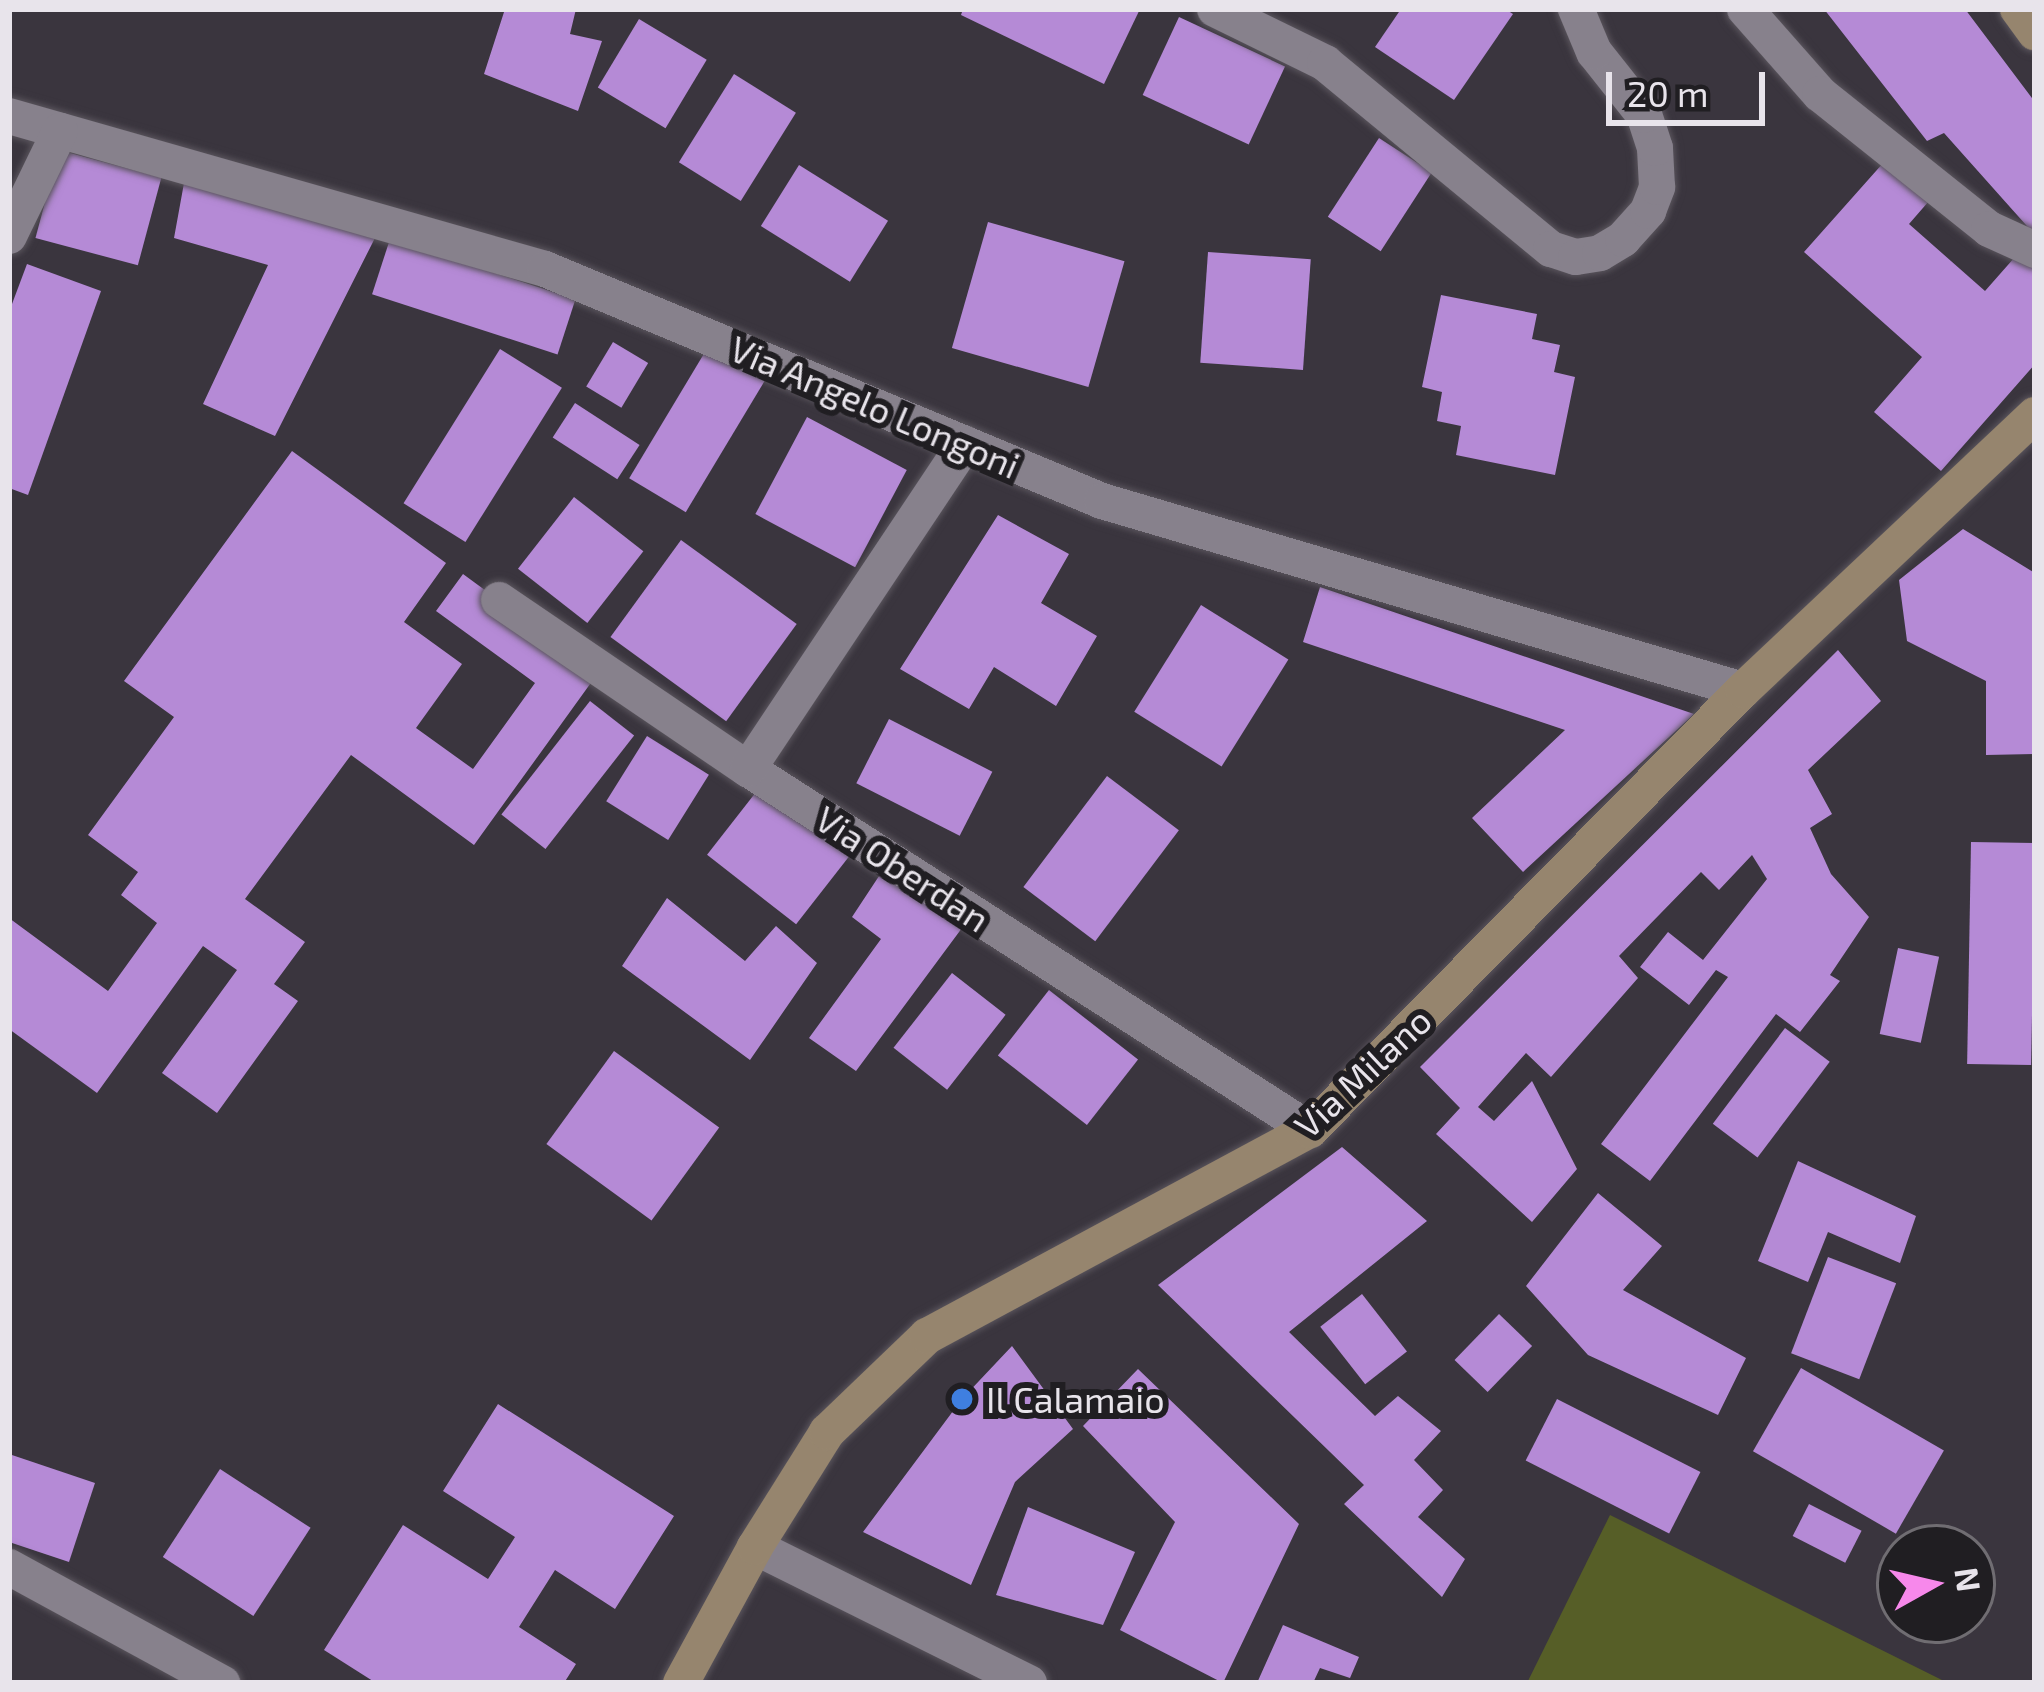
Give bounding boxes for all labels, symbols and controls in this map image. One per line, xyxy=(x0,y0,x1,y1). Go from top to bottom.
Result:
scale bar xyxy=(1612,48,1771,122)
text: 20 m xyxy=(1627,71,1709,114)
street label: Via Angelo Longoni xyxy=(724,325,1026,487)
street label: Via Oberdan xyxy=(808,796,998,940)
street label: Via Milano xyxy=(1285,998,1439,1146)
place label: Il Calamaio xyxy=(986,1377,1166,1421)
marker: Il Calamaio xyxy=(949,1386,975,1412)
north arrow xyxy=(1876,1524,1996,1644)
text: N xyxy=(1947,1565,1990,1594)

